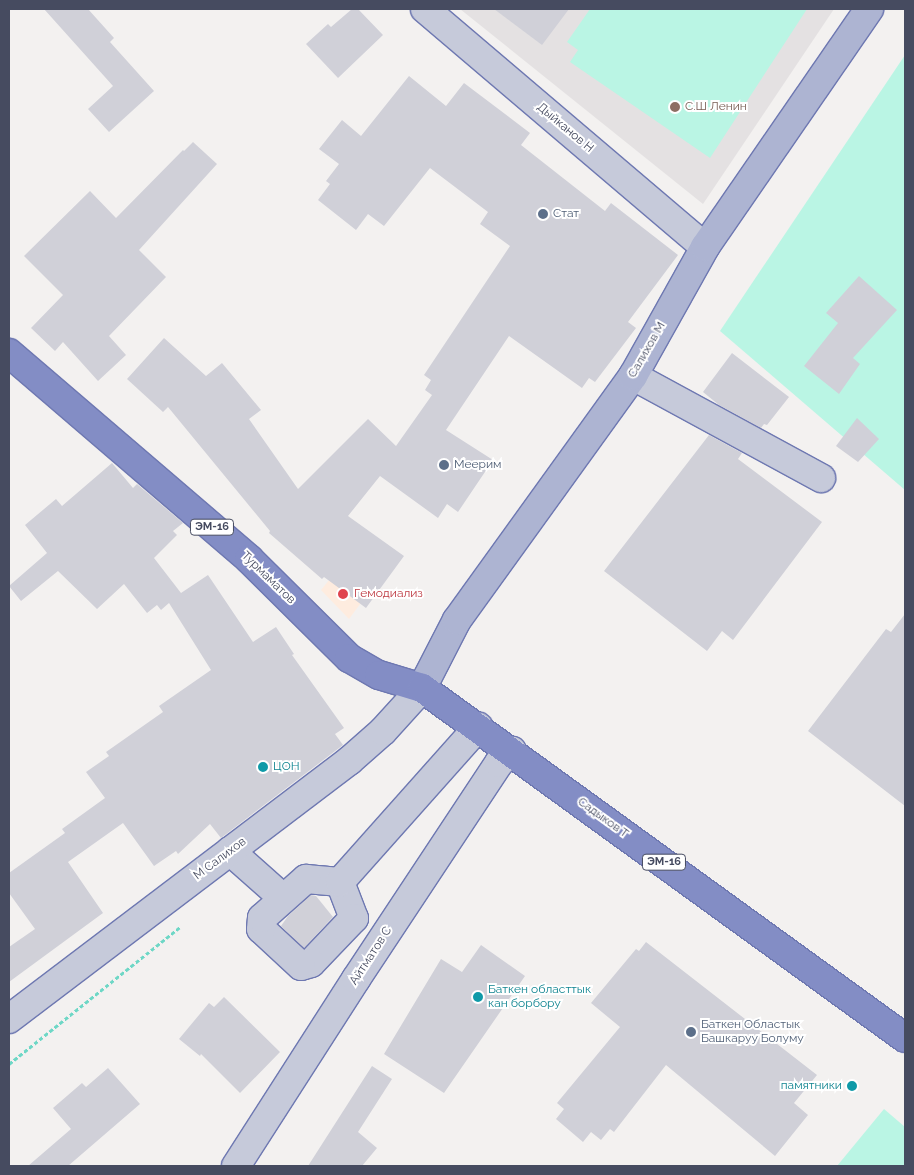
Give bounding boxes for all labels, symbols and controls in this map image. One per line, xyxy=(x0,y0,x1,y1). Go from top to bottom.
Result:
street label: Дыйканов Н xyxy=(534,100,596,156)
place label: С.Ш Ленин xyxy=(685,100,747,114)
marker: С.Ш Ленин xyxy=(669,101,681,113)
place label: Стат xyxy=(553,207,579,221)
marker: Стат xyxy=(537,208,549,220)
street label: Салихов М xyxy=(625,320,669,380)
place label: Меерим xyxy=(454,458,501,472)
marker: Меерим xyxy=(438,459,450,471)
road number: ЭМ-16 xyxy=(190,518,234,536)
street label: Турмаматов xyxy=(238,549,298,607)
marker: Гемодиализ xyxy=(336,587,350,601)
place label: Гемодиализ xyxy=(354,587,423,601)
place label: ЦОН xyxy=(273,760,300,774)
marker: ЦОН xyxy=(257,761,269,773)
street label: Садыков Т xyxy=(575,795,631,841)
street label: М Салихов xyxy=(191,835,249,883)
road number: ЭМ-16 xyxy=(642,854,686,870)
street label: Айтматов С xyxy=(347,924,395,988)
place label: Баткен областтык кан борбору xyxy=(488,983,591,1011)
marker: Баткен областтык кан борбору xyxy=(472,991,484,1003)
place label: Баткен Областык Башкаруу Болуму xyxy=(701,1018,804,1046)
marker: Баткен Областык Башкаруу Болуму xyxy=(685,1026,697,1038)
place label: памятники xyxy=(781,1079,842,1093)
marker: памятники xyxy=(846,1080,858,1092)

